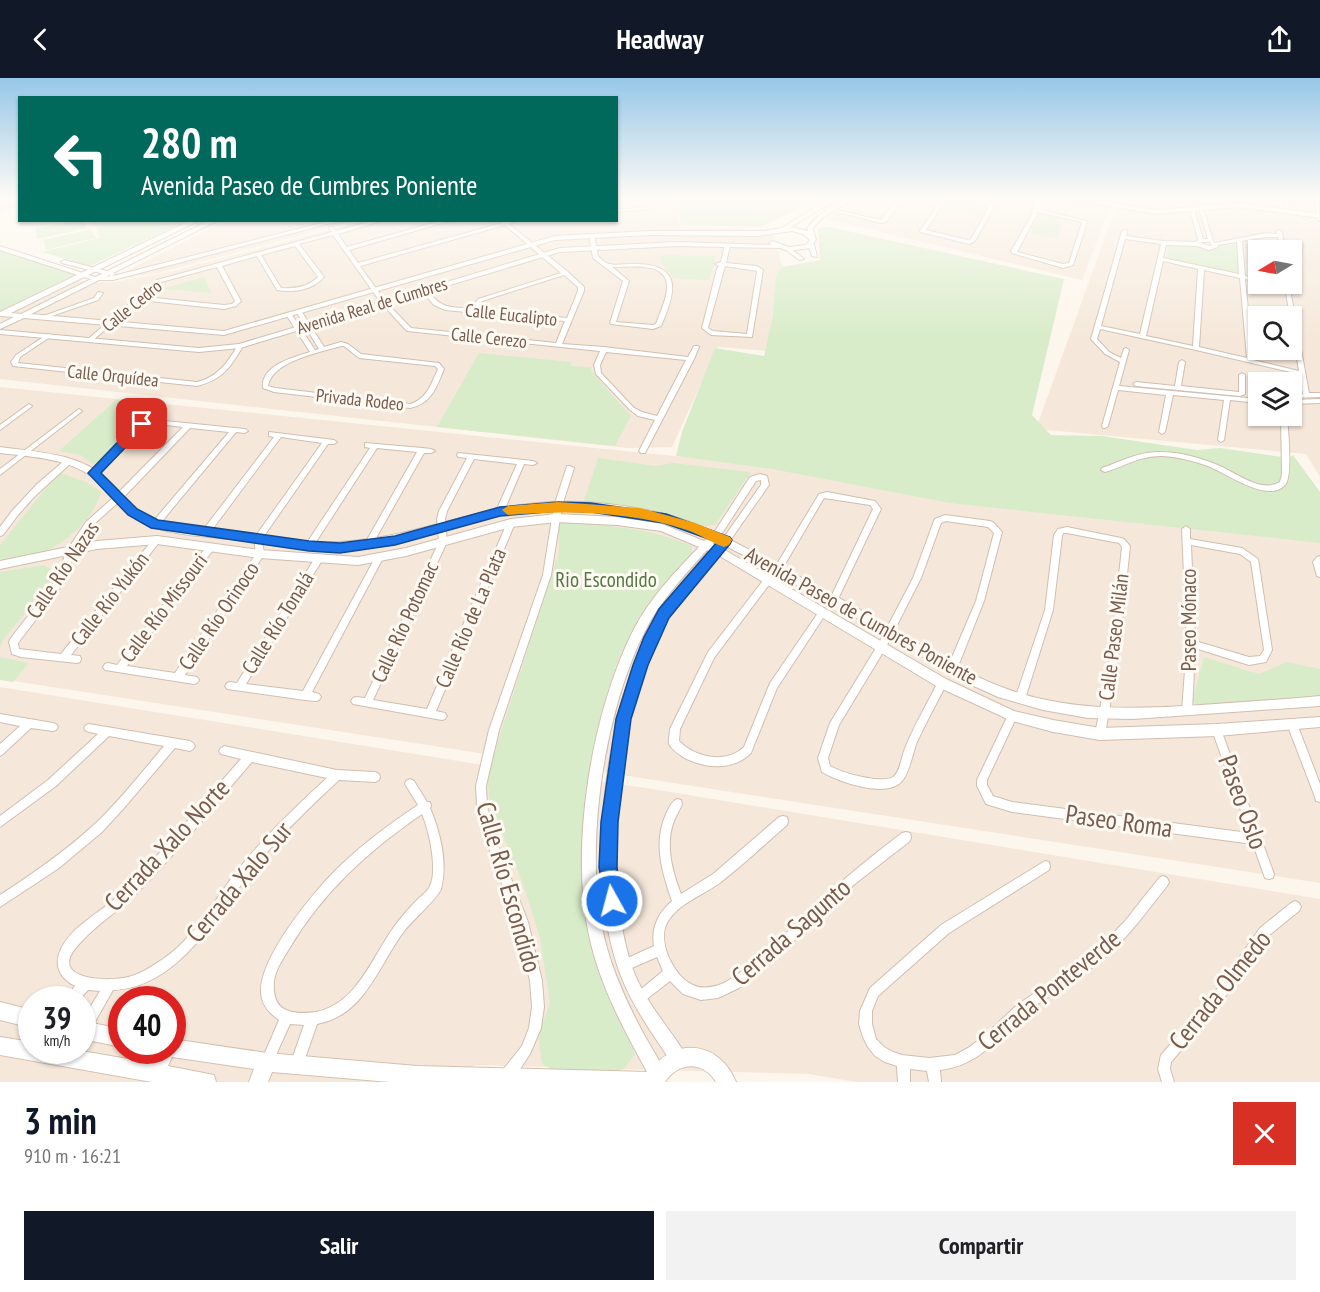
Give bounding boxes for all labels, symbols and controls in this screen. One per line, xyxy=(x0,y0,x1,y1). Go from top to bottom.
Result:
text: Headway xyxy=(616,22,704,56)
icon: back xyxy=(24,23,57,56)
icon: share xyxy=(1263,23,1296,56)
text: 280 m xyxy=(141,115,238,170)
icon: left xyxy=(42,120,120,198)
text: Avenida Paseo de Cumbres Poniente xyxy=(141,168,477,202)
north arrow xyxy=(1248,240,1302,294)
map controls xyxy=(1248,240,1302,426)
street label: Avenida Real de Cumbres xyxy=(294,272,450,339)
street label: Calle Cedro xyxy=(97,274,166,337)
street label: Calle Eucalipto xyxy=(464,298,558,331)
button: search xyxy=(1248,306,1302,360)
street label: Calle Cerezo xyxy=(450,322,528,353)
street label: Calle Orquídea xyxy=(66,359,160,392)
button: layers xyxy=(1248,372,1302,426)
street label: Privada Rodeo xyxy=(315,383,405,416)
pin xyxy=(116,398,167,449)
icon: arrive xyxy=(125,407,158,440)
street label: Calle Río Nazas xyxy=(20,516,105,624)
street label: Avenida Paseo de Cumbres Poniente xyxy=(740,540,982,691)
street label: Calle Río de La Plata xyxy=(429,544,512,692)
street label: Calle Río Yukón xyxy=(64,546,155,651)
street label: Calle Río Missouri xyxy=(114,548,213,668)
street label: Calle Río Orinoco xyxy=(172,556,265,675)
street label: Calle Río Potomac xyxy=(365,556,445,687)
park label: Rio Escondido xyxy=(555,566,657,593)
street label: Calle Río Tonalá xyxy=(236,567,320,679)
street label: Paseo Mónaco xyxy=(1175,569,1202,671)
street label: Calle Paseo Milán xyxy=(1092,572,1135,702)
street label: Paseo Oslo xyxy=(1211,750,1276,853)
street label: Cerrada Xalo Norte xyxy=(97,771,236,918)
street label: Paseo Roma xyxy=(1064,797,1175,844)
street label: Calle Río Escondido xyxy=(469,798,550,976)
street label: Cerrada Xalo Sur xyxy=(178,814,299,949)
position arrow xyxy=(580,869,644,933)
street label: Cerrada Sagunto xyxy=(724,871,857,992)
street label: Cerrada Ponteverde xyxy=(970,922,1127,1057)
street label: Cerrada Olmedo xyxy=(1161,923,1278,1056)
speed limit sign: 40 xyxy=(108,986,186,1064)
text: 39 xyxy=(43,998,71,1037)
text: km/h xyxy=(44,1031,70,1050)
text: 3 min xyxy=(24,1097,97,1144)
button: close xyxy=(1233,1102,1296,1165)
text: 910 m · 16:21 xyxy=(24,1143,121,1169)
button: Salir xyxy=(24,1211,654,1280)
button: Compartir xyxy=(666,1211,1296,1280)

